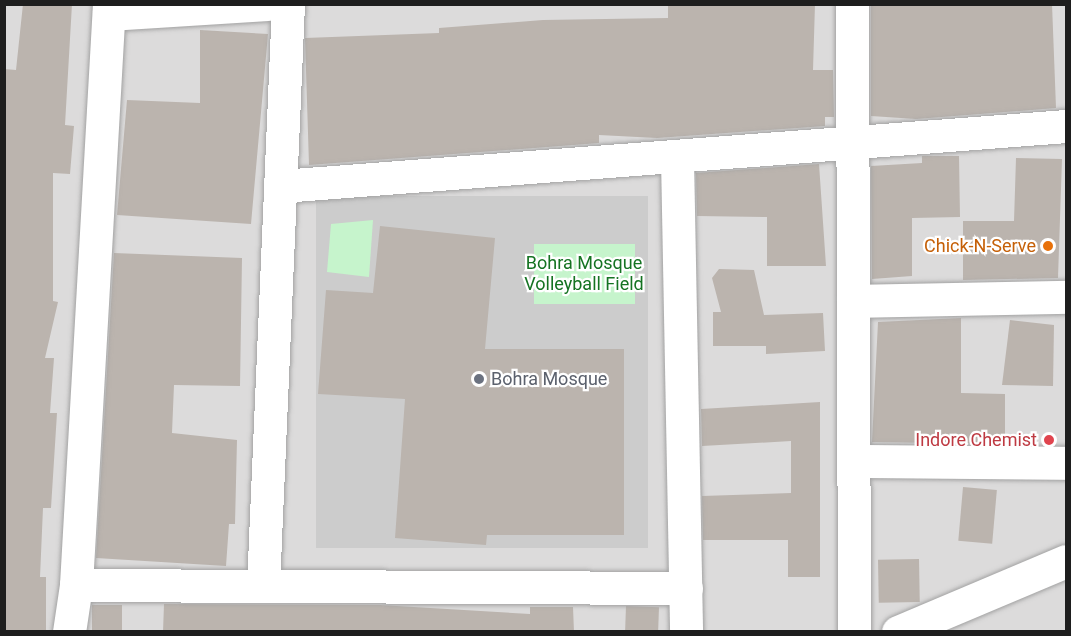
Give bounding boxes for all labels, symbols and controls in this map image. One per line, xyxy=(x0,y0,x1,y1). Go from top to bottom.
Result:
place label: Chick-N-Serve xyxy=(924,235,1036,257)
marker: Chick-N-Serve xyxy=(1041,239,1055,253)
park label: Bohra Mosque Volleyball Field xyxy=(524,253,644,296)
place label: Bohra Mosque xyxy=(491,368,607,390)
marker: Bohra Mosque xyxy=(472,372,486,386)
place label: Indore Chemist xyxy=(915,429,1037,451)
marker: Indore Chemist xyxy=(1042,433,1056,447)

